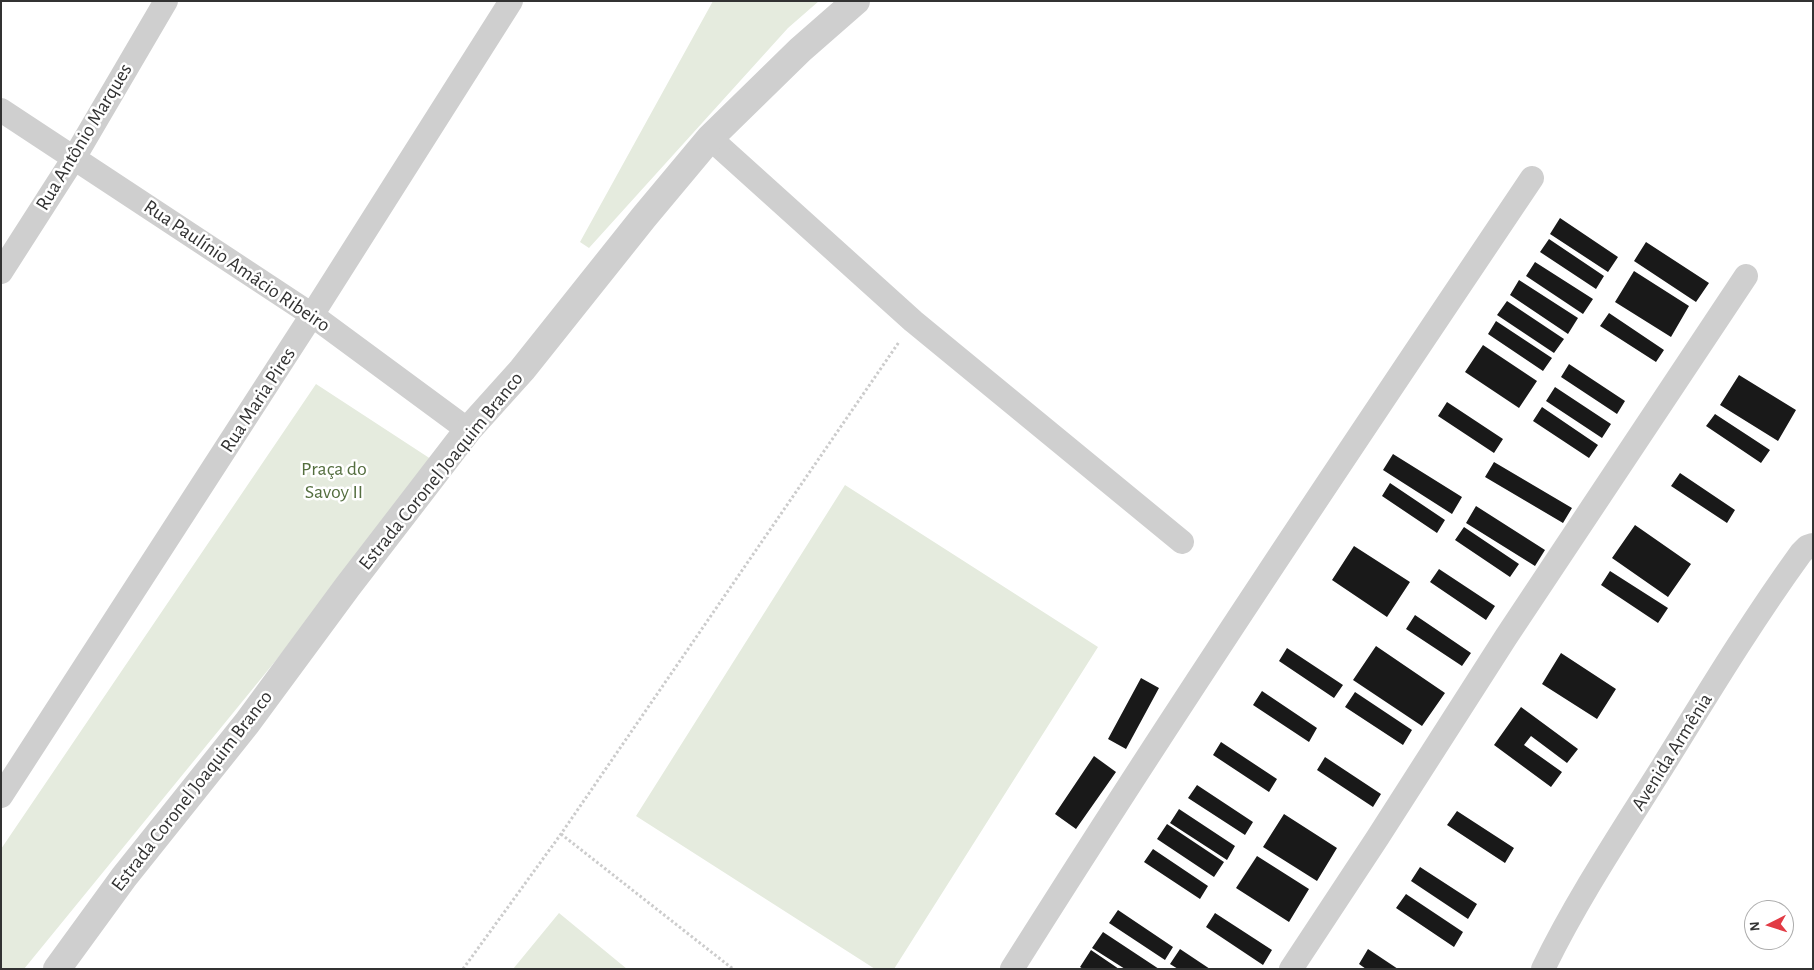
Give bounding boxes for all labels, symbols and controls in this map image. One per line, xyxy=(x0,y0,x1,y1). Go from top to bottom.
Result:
street label: Rua Antônio Marques xyxy=(31,59,137,215)
street label: Rua Paulínio Amâcio Ribeiro xyxy=(139,195,335,337)
street label: Rua Maria Pires xyxy=(215,343,301,457)
street label: Estrada Coronel Joaquim Branco xyxy=(354,367,528,575)
park label: Praça do Savoy II xyxy=(301,457,367,504)
street label: Estrada Coronel Joaquim Branco xyxy=(106,686,278,896)
street label: Avenida Armênia xyxy=(1626,689,1718,815)
north arrow xyxy=(1744,900,1794,950)
text: N xyxy=(1748,921,1762,932)

